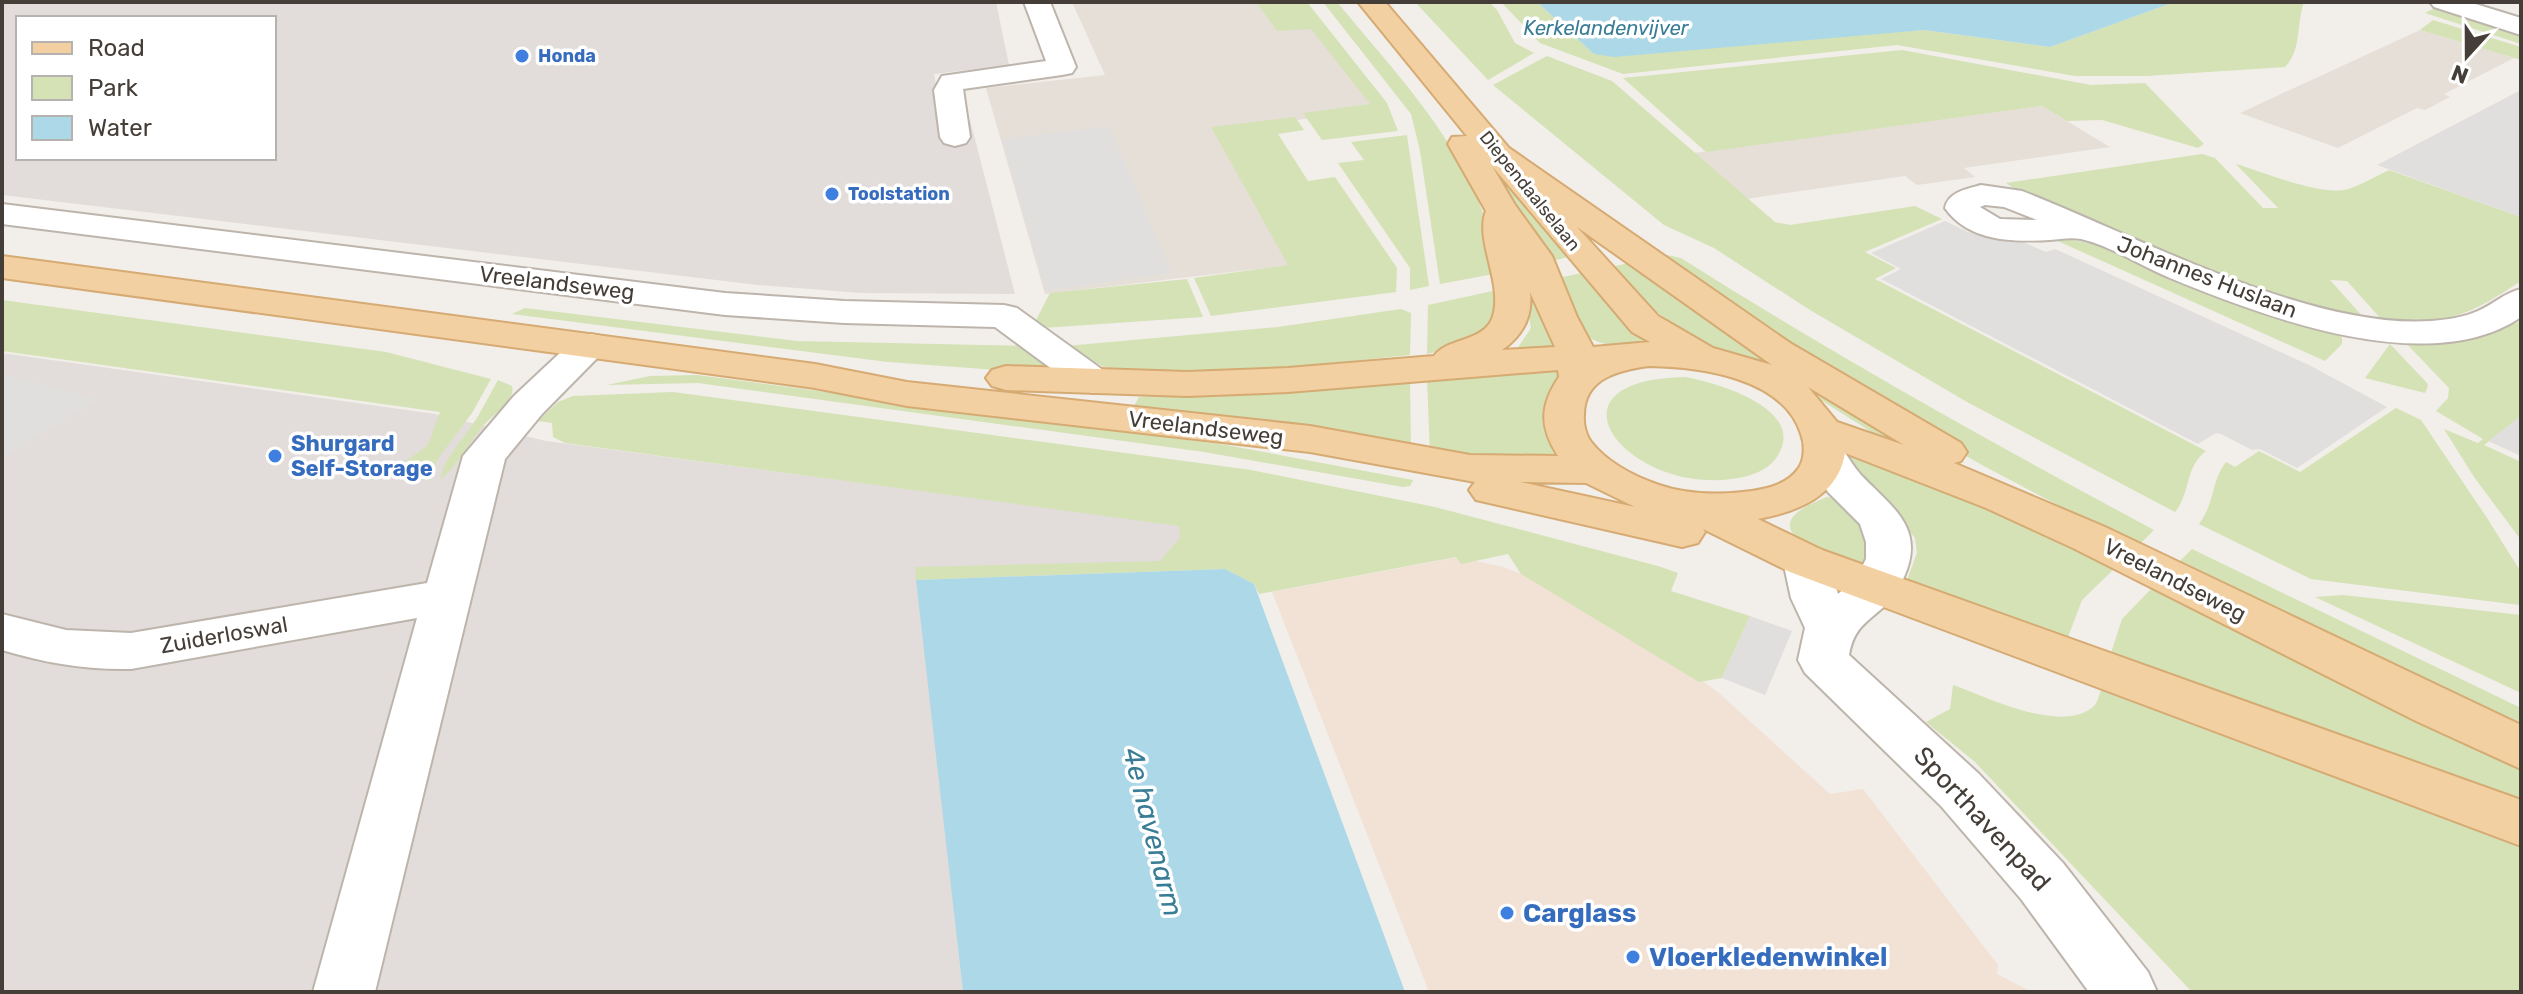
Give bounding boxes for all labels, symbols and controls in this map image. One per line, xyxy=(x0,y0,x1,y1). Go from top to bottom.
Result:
legend xyxy=(16,16,276,160)
water label: Kerkelandenvijver xyxy=(1524,16,1690,40)
north arrow xyxy=(2427,16,2507,96)
text: Road xyxy=(88,34,145,62)
place label: Honda xyxy=(538,45,596,67)
marker: Honda xyxy=(513,47,531,65)
text: N xyxy=(2448,59,2472,90)
text: Park xyxy=(88,74,139,102)
text: Water xyxy=(88,114,152,142)
street label: Diependaalselaan xyxy=(1475,127,1585,255)
place label: Toolstation xyxy=(848,183,950,205)
marker: Toolstation xyxy=(823,185,841,203)
street label: Johannes Huslaan xyxy=(2113,230,2301,324)
street label: Vreelandseweg xyxy=(478,260,636,306)
street label: Vreelandseweg xyxy=(1127,405,1285,451)
place label: Shurgard Self-Storage xyxy=(291,430,433,482)
marker: Shurgard Self-Storage xyxy=(266,447,284,465)
street label: Vreelandseweg xyxy=(2099,532,2251,628)
street label: Zuiderloswal xyxy=(158,611,290,659)
street label: Sporthavenpad xyxy=(1907,740,2057,898)
water label: 4e havenarm xyxy=(1116,744,1190,920)
place label: Carglass xyxy=(1523,898,1636,929)
marker: Carglass xyxy=(1498,904,1516,922)
place label: Vloerkledenwinkel xyxy=(1649,942,1887,973)
marker: Vloerkledenwinkel xyxy=(1624,948,1642,966)

